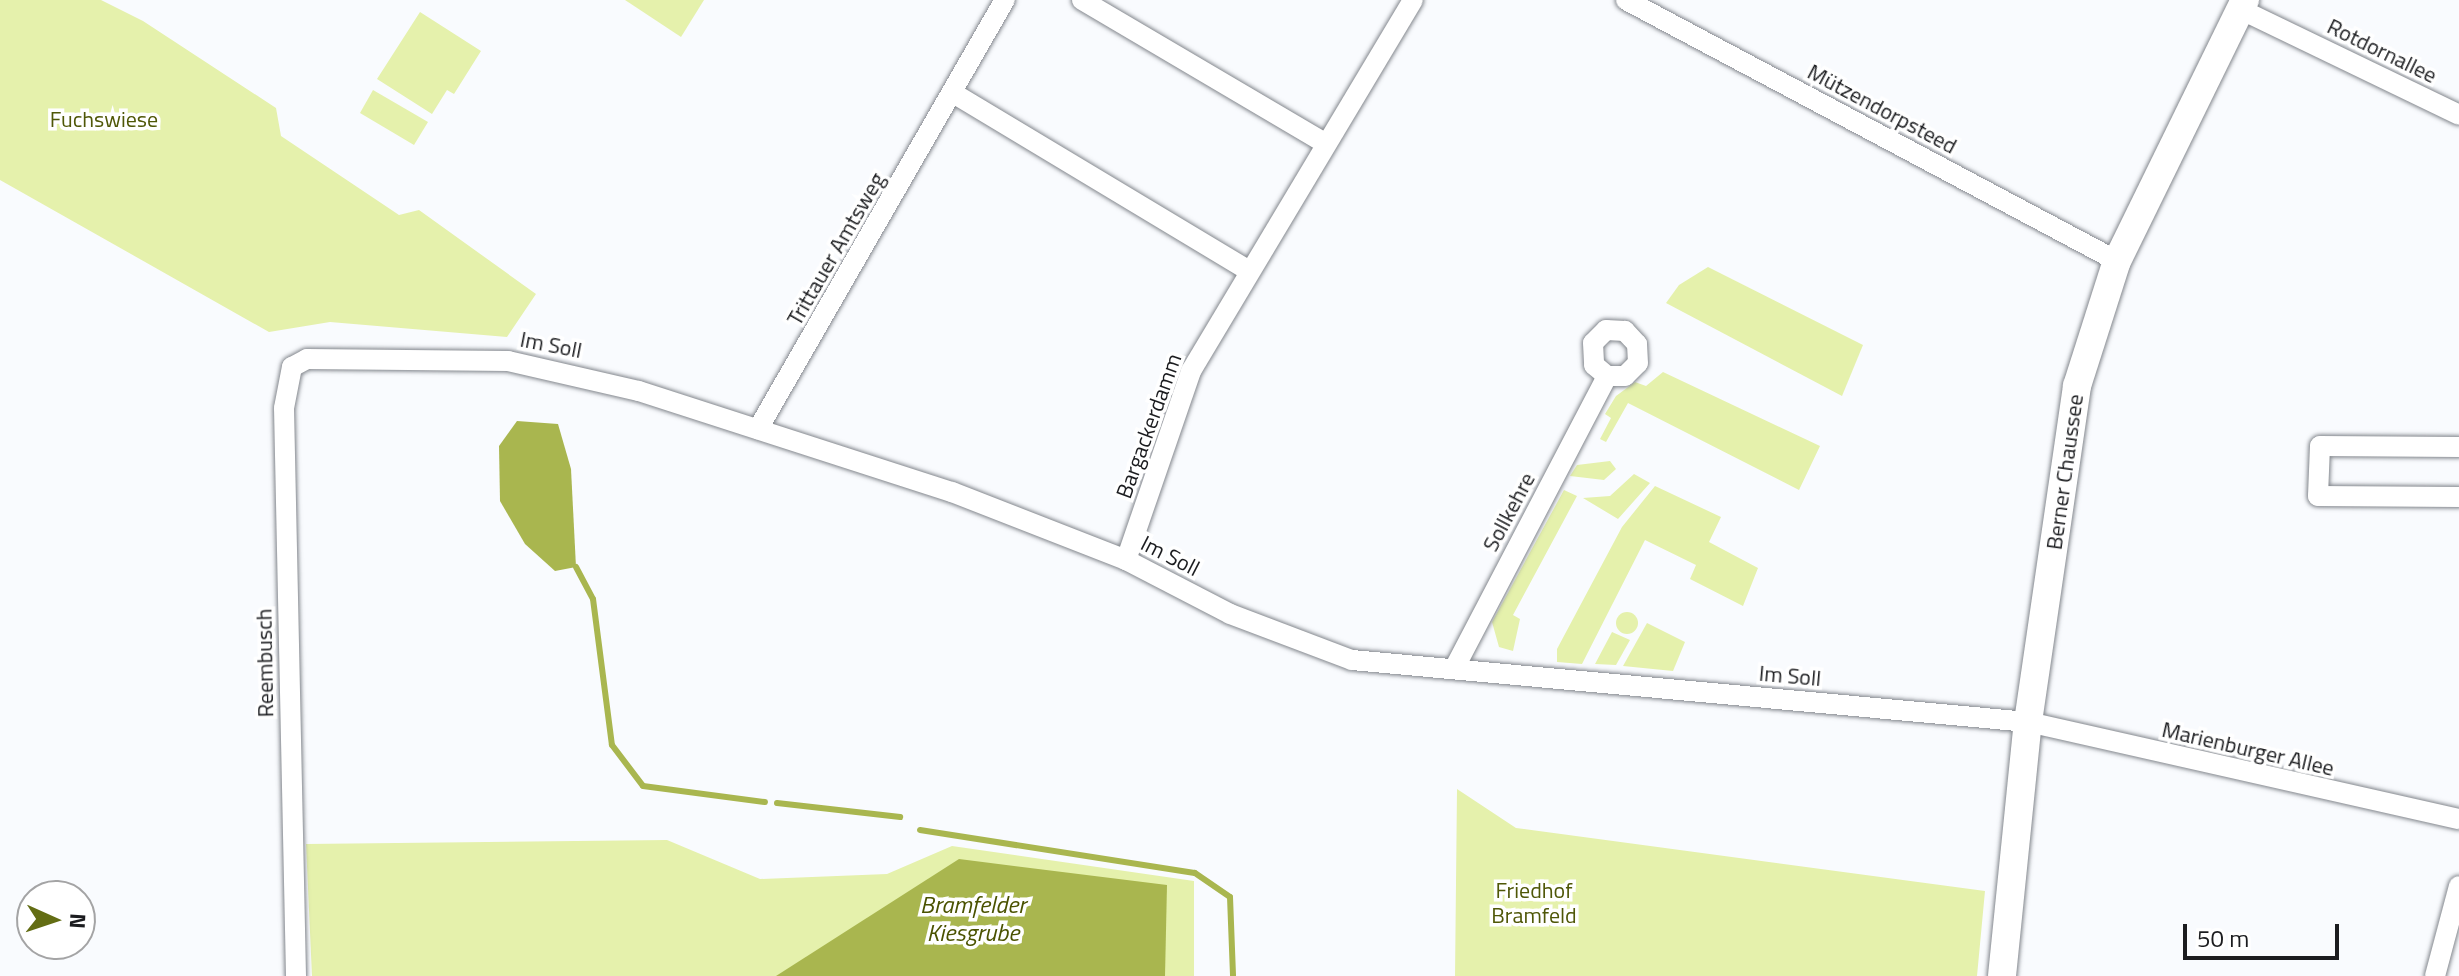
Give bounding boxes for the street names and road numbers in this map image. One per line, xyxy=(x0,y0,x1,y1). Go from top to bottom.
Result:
street label: Rotdornallee xyxy=(2323,13,2441,89)
street label: Mützendorpsteed xyxy=(1803,59,1961,159)
street label: Trittauer Amtsweg xyxy=(782,168,890,330)
street label: Im Soll xyxy=(518,326,584,364)
street label: Bargackerdamm xyxy=(1111,350,1187,502)
street label: Berner Chaussee xyxy=(2041,393,2089,551)
street label: Sollkehre xyxy=(1477,468,1541,556)
street label: Im Soll xyxy=(1136,530,1204,582)
street label: Reembusch xyxy=(251,608,279,718)
street label: Im Soll xyxy=(1758,660,1822,692)
street label: Marienburger Allee xyxy=(2159,716,2337,782)

